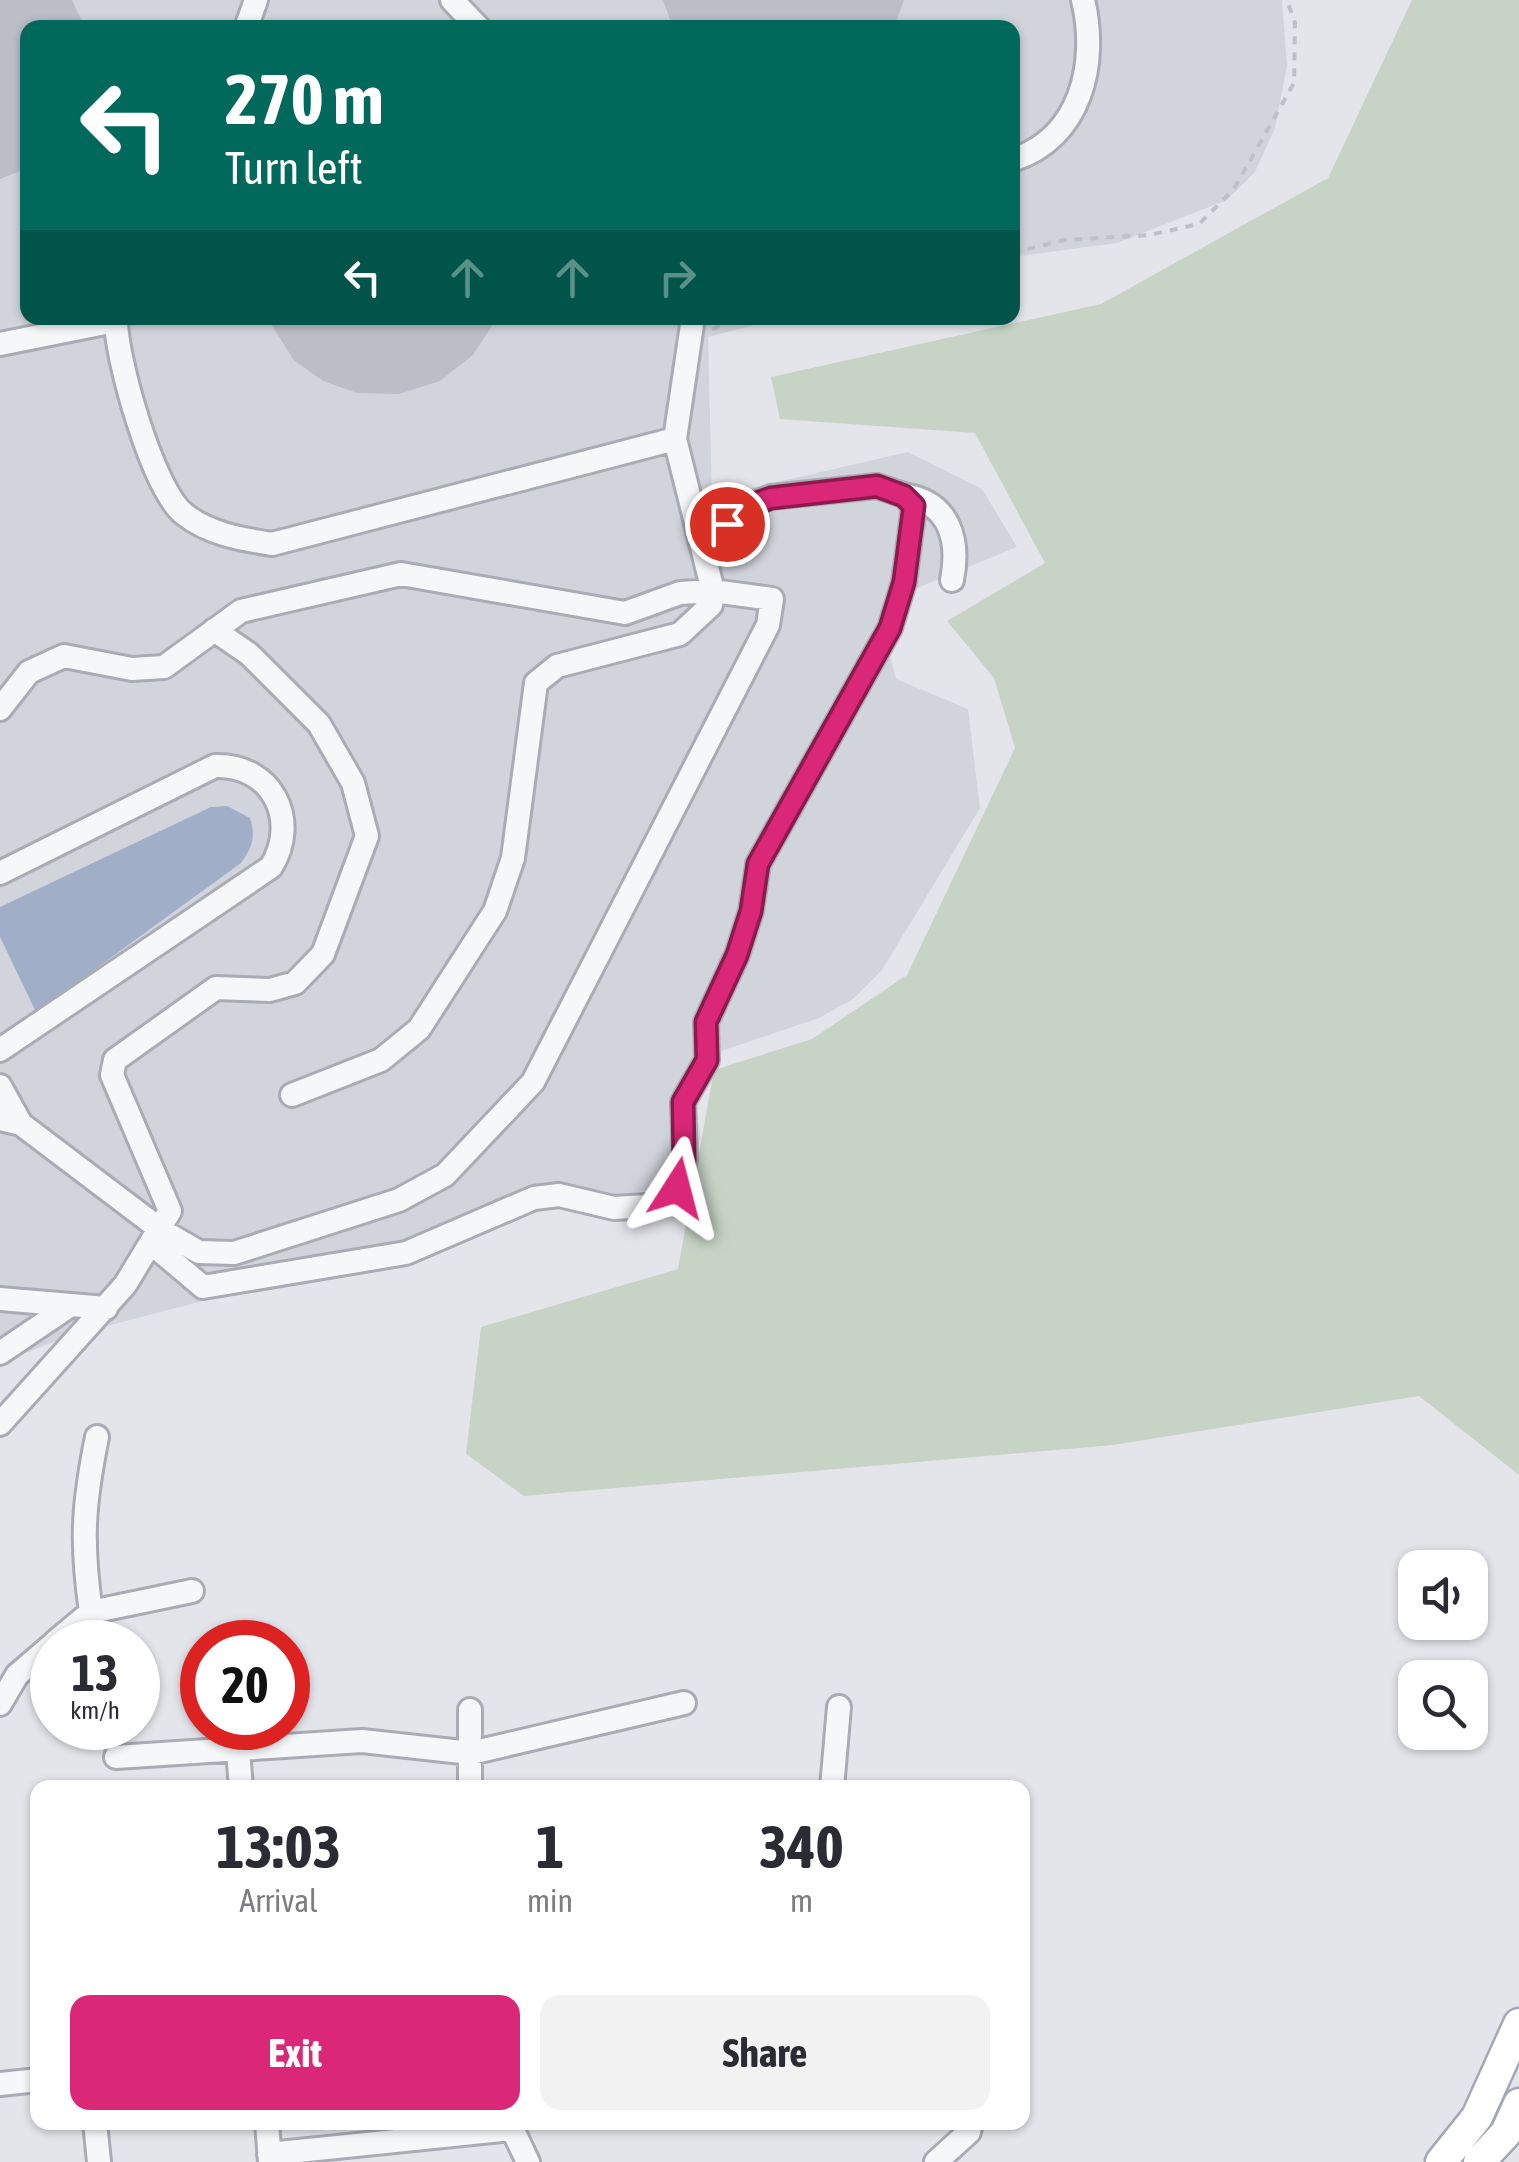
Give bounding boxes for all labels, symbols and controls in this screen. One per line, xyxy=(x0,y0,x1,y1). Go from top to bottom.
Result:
text: 270 m xyxy=(225,59,384,139)
icon: left xyxy=(60,60,190,190)
text: Turn left xyxy=(225,142,363,194)
icon: left xyxy=(335,250,390,305)
icon: ahead xyxy=(440,250,495,305)
icon: ahead xyxy=(545,250,600,305)
icon: right xyxy=(650,250,705,305)
pin xyxy=(685,482,770,567)
icon: arrive xyxy=(700,497,755,552)
position arrow xyxy=(625,1136,729,1240)
map controls xyxy=(1398,1550,1488,1750)
button: sound xyxy=(1398,1550,1488,1640)
speed limit sign: 20 xyxy=(180,1620,310,1750)
text: 13 xyxy=(71,1644,118,1702)
button: search xyxy=(1398,1660,1488,1750)
text: km/h xyxy=(70,1696,120,1724)
text: 13:03 xyxy=(216,1812,341,1881)
text: 1 xyxy=(536,1812,564,1881)
text: 340 xyxy=(759,1812,844,1881)
text: Arrival xyxy=(239,1882,318,1919)
text: min xyxy=(527,1882,573,1919)
text: m xyxy=(790,1882,813,1919)
button: Exit xyxy=(70,1995,520,2110)
button: Share xyxy=(540,1995,990,2110)

